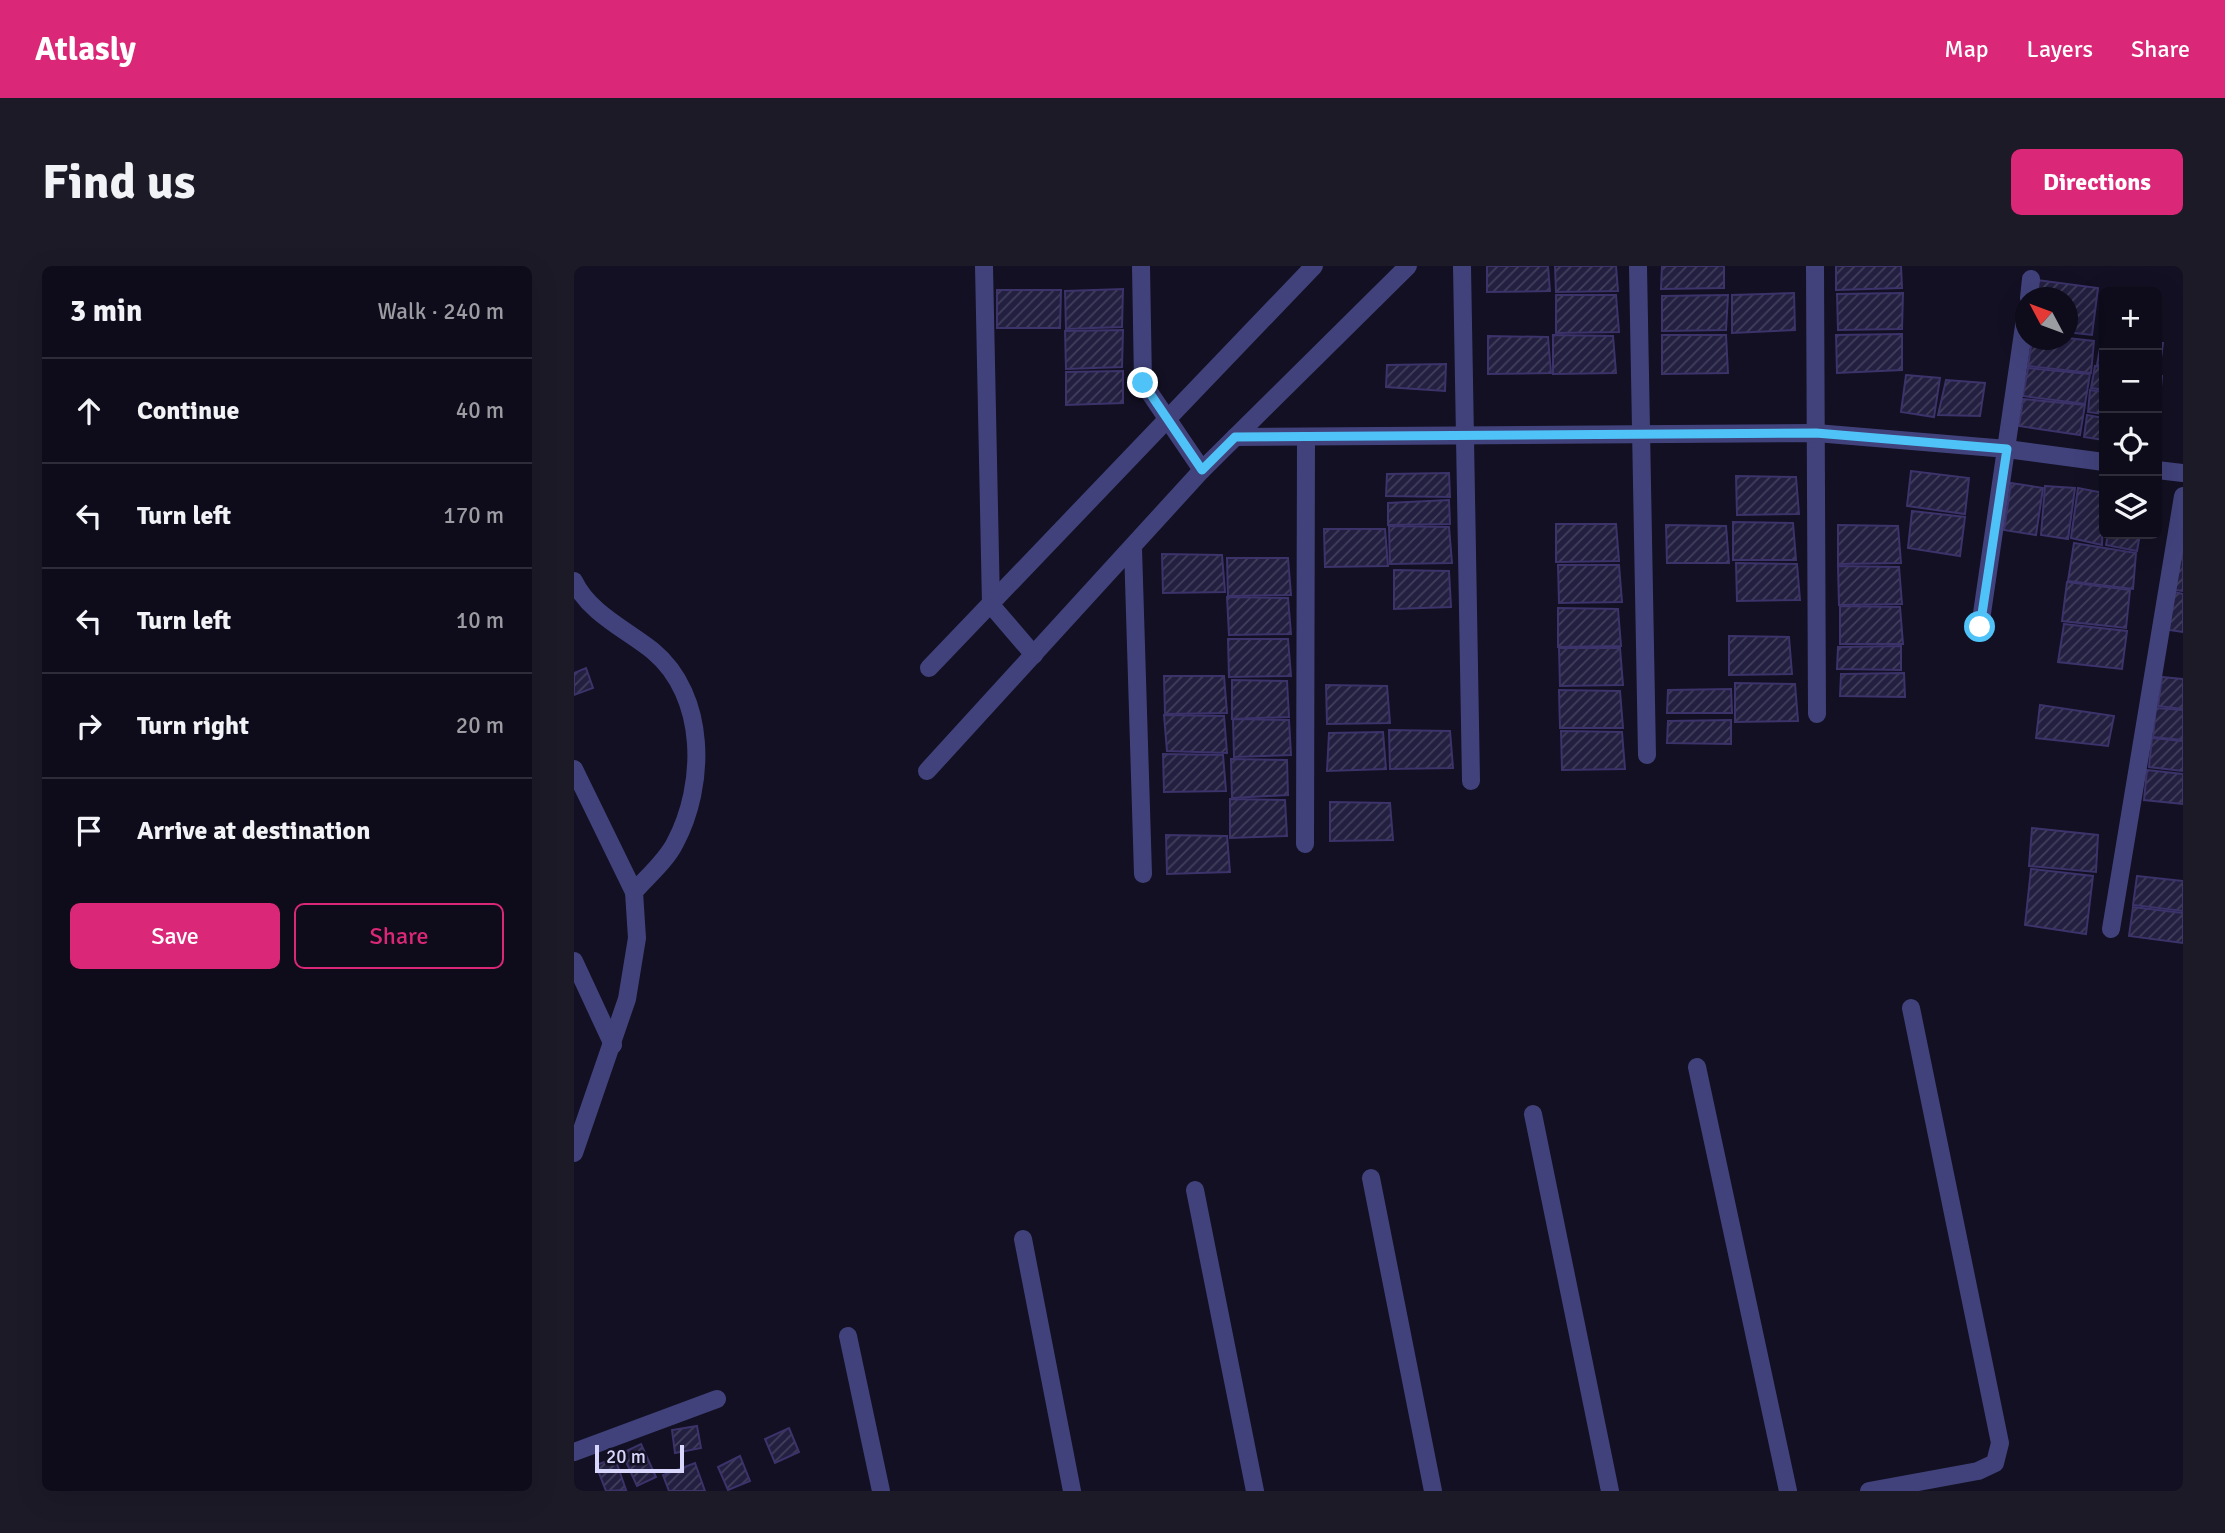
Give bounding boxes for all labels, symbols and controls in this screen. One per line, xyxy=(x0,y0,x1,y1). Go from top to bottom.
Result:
text: Atlasly xyxy=(35,29,136,70)
text: Map xyxy=(1944,34,1989,64)
text: Layers xyxy=(2027,34,2093,64)
text: Share xyxy=(2131,34,2190,64)
button: Directions xyxy=(2011,149,2183,215)
text: Find us xyxy=(42,152,195,212)
north arrow xyxy=(2015,287,2078,350)
map controls xyxy=(2099,287,2162,539)
button: + xyxy=(2099,287,2162,350)
text: 3 min xyxy=(70,293,142,330)
text: Walk · 240 m xyxy=(378,297,504,326)
button: − xyxy=(2099,350,2162,413)
route end xyxy=(1127,367,1158,398)
icon: ahead xyxy=(70,392,108,430)
text: Continue xyxy=(137,395,239,427)
text: 40 m xyxy=(456,396,504,425)
button: locate xyxy=(2099,413,2162,476)
button: layers xyxy=(2099,476,2162,539)
icon: left xyxy=(70,497,108,535)
text: Turn left xyxy=(137,500,231,532)
text: 170 m xyxy=(443,501,504,530)
icon: left xyxy=(70,602,108,640)
text: Turn left xyxy=(137,605,231,637)
text: 10 m xyxy=(456,606,504,635)
route start xyxy=(1964,611,1995,642)
icon: right xyxy=(70,707,108,745)
text: Turn right xyxy=(137,710,249,742)
text: 20 m xyxy=(456,711,504,740)
icon: arrive xyxy=(70,812,108,850)
text: Arrive at destination xyxy=(137,815,370,847)
button: Save xyxy=(70,903,280,969)
button: Share xyxy=(294,903,504,969)
scale bar xyxy=(595,1442,684,1474)
text: 20 m xyxy=(606,1445,646,1469)

